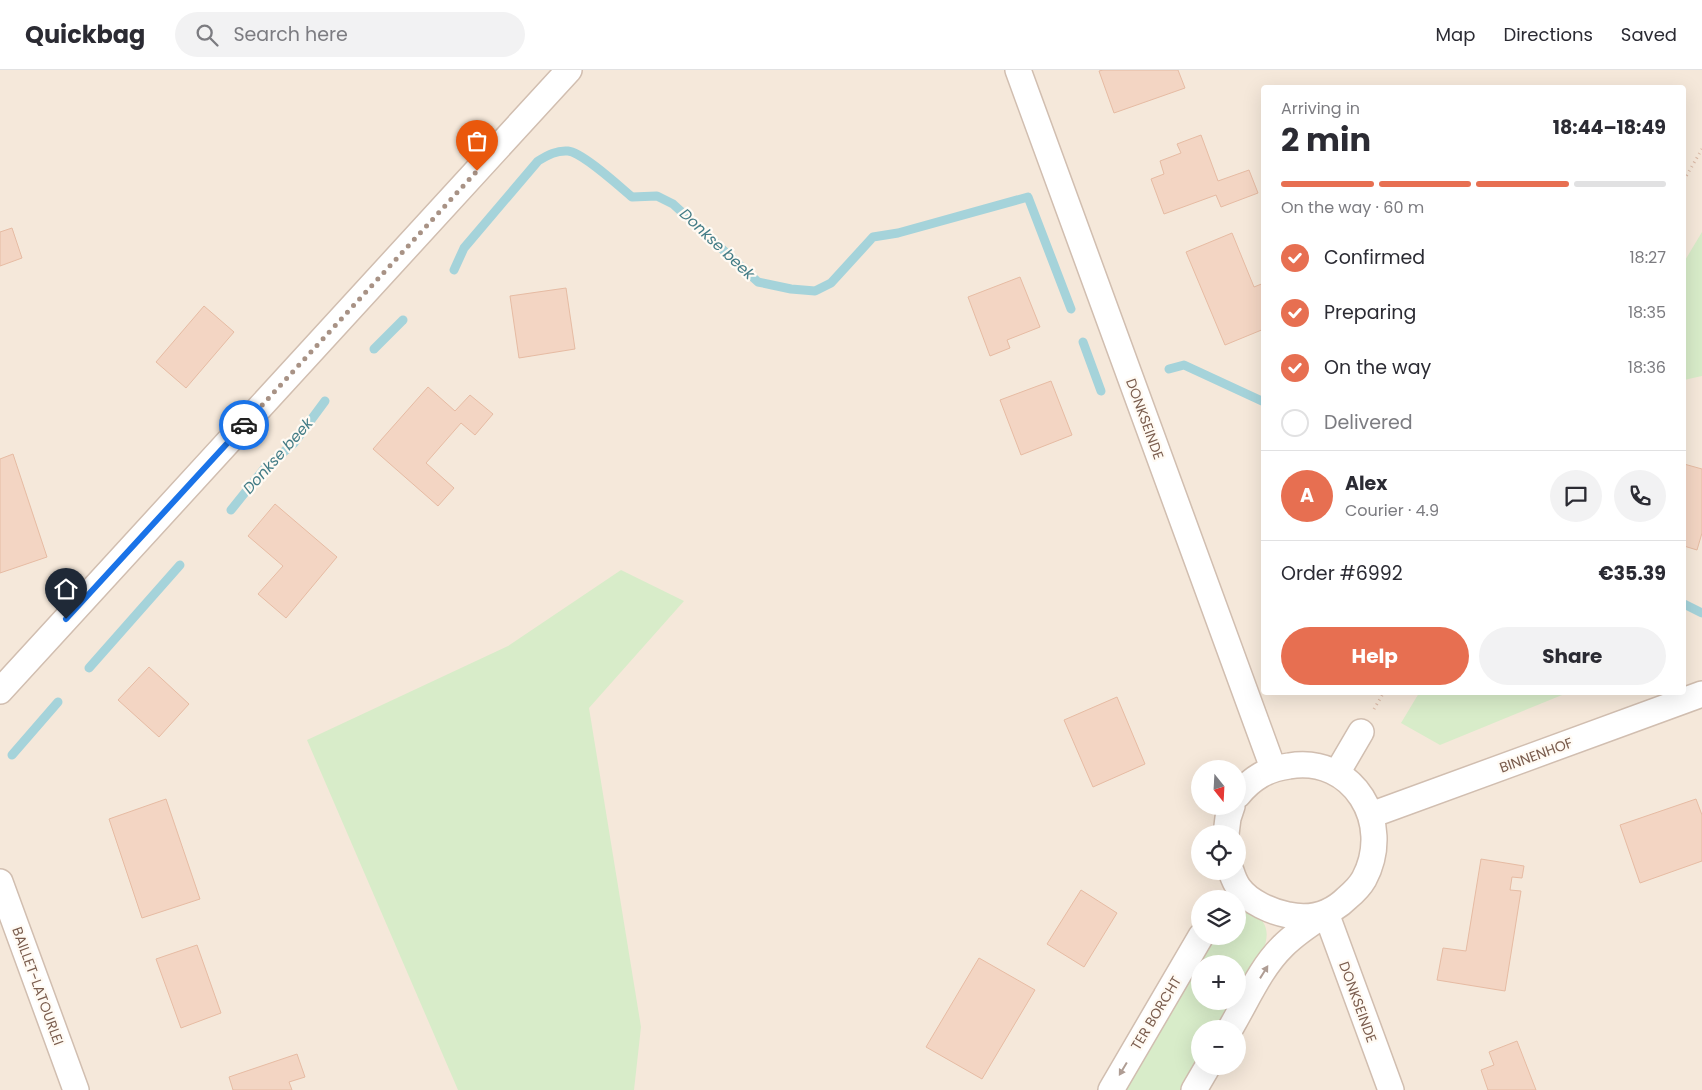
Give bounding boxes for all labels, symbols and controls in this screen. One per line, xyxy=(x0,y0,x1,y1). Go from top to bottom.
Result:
search box xyxy=(175,12,525,57)
text: Quickbag xyxy=(25,18,145,51)
icon: search xyxy=(193,21,221,49)
text: Search here xyxy=(233,21,348,48)
text: Map xyxy=(1436,22,1475,47)
text: Directions xyxy=(1503,22,1593,47)
text: Saved xyxy=(1621,22,1677,47)
text: Arriving in xyxy=(1281,97,1360,120)
text: 18:44–18:49 xyxy=(1553,114,1666,141)
text: 2 min xyxy=(1281,117,1371,162)
pin xyxy=(456,120,498,171)
icon: bag xyxy=(463,127,491,155)
text: On the way · 60 m xyxy=(1281,196,1424,219)
water label: Donkse beek xyxy=(675,203,760,285)
icon: check xyxy=(1281,244,1309,272)
text: Confirmed xyxy=(1324,244,1425,271)
text: 18:27 xyxy=(1629,246,1666,269)
icon: check xyxy=(1281,299,1309,327)
text: Preparing xyxy=(1324,299,1416,326)
text: 18:35 xyxy=(1628,301,1666,324)
icon: check xyxy=(1281,354,1309,382)
text: On the way xyxy=(1324,354,1431,381)
text: 18:36 xyxy=(1628,356,1666,379)
street label: DONKSEINDE xyxy=(1121,376,1169,462)
courier xyxy=(219,400,269,450)
text: Delivered xyxy=(1324,409,1413,436)
icon: car xyxy=(230,411,258,439)
water label: Donkse beek xyxy=(238,412,318,498)
text: Alex xyxy=(1345,470,1387,497)
button: chat xyxy=(1550,470,1602,522)
button: phone xyxy=(1614,470,1666,522)
text: A xyxy=(1300,482,1314,509)
text: Courier · 4.9 xyxy=(1345,499,1439,522)
text: Order #6992 xyxy=(1281,560,1403,587)
text: €35.39 xyxy=(1598,560,1666,587)
pin xyxy=(45,568,87,619)
icon: home xyxy=(52,575,80,603)
button: Help xyxy=(1281,627,1469,685)
button: Share xyxy=(1479,627,1666,685)
street label: BINNENHOF xyxy=(1497,733,1575,777)
north arrow xyxy=(1191,760,1246,815)
map controls xyxy=(1191,760,1246,1075)
button: locate xyxy=(1191,825,1246,880)
button: layers xyxy=(1191,890,1246,945)
street label: BAILLET-LATOURLEI xyxy=(7,924,69,1048)
button: + xyxy=(1191,955,1246,1010)
street label: DONKSEINDE xyxy=(1334,959,1382,1045)
one-way arrow xyxy=(1259,965,1269,978)
street label: TER BORCHT xyxy=(1126,972,1186,1054)
button: − xyxy=(1191,1020,1246,1075)
one-way arrow xyxy=(1119,1062,1128,1075)

